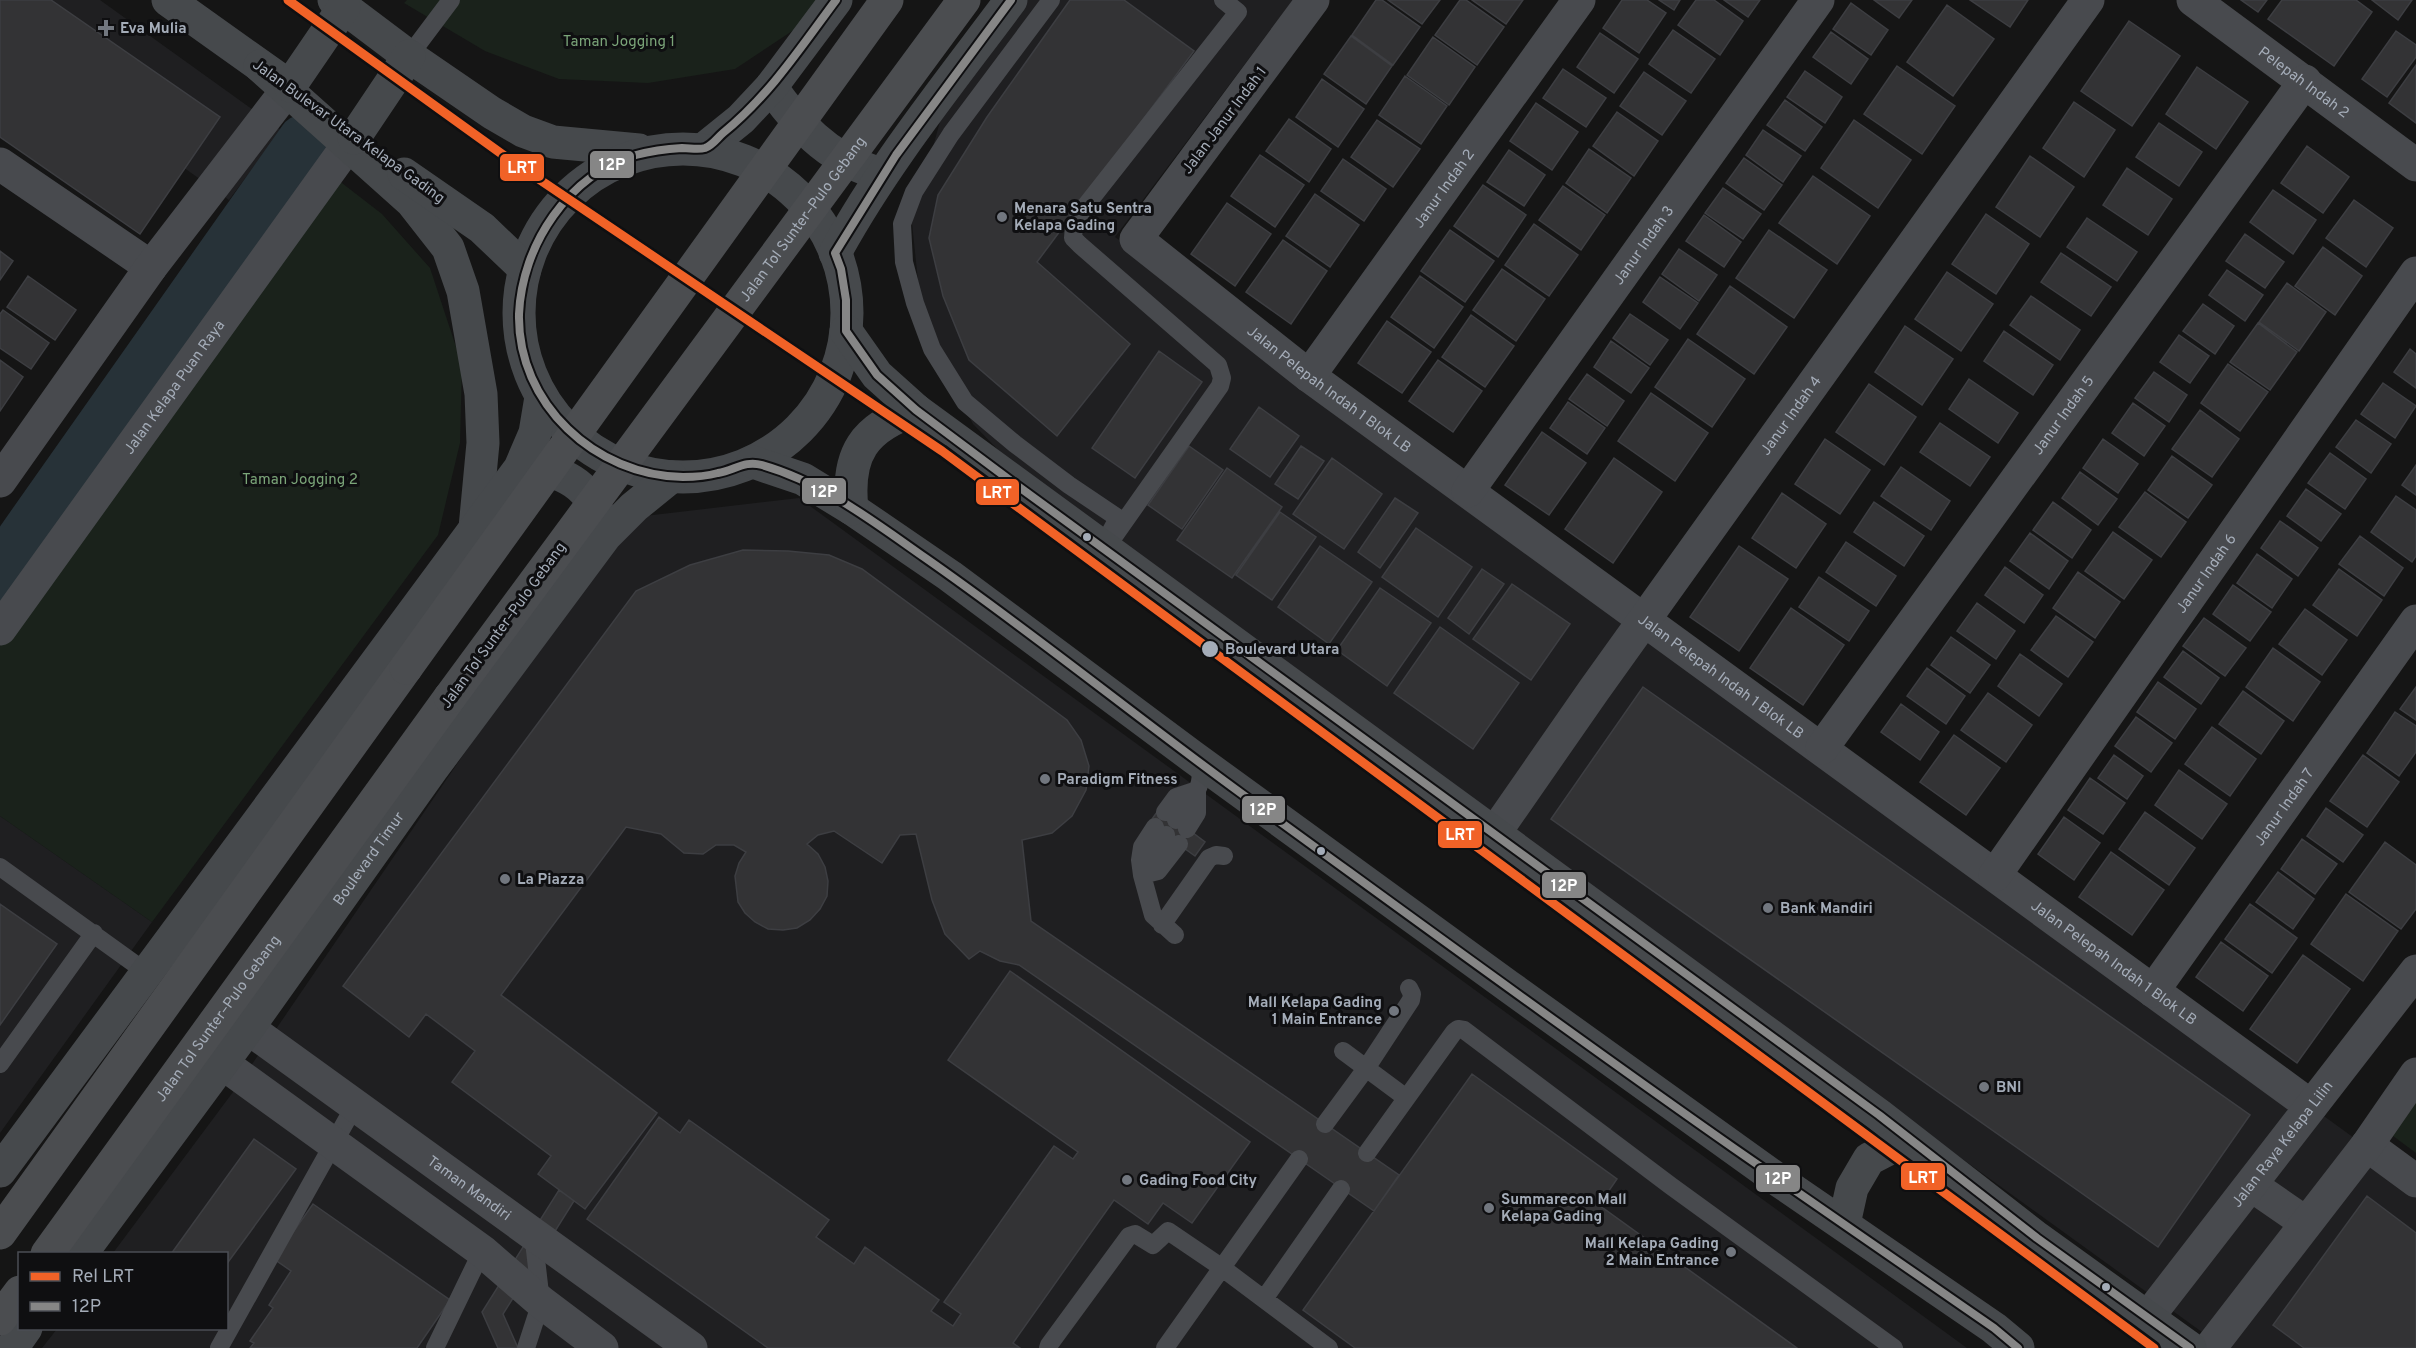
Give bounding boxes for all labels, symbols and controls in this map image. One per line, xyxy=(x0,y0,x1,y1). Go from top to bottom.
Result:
marker: Eva Mulia xyxy=(97,19,115,37)
place label: Eva Mulia xyxy=(120,20,187,39)
park label: Taman Jogging 1 xyxy=(563,33,675,52)
street label: Pelepah Indah 2 xyxy=(2254,43,2352,123)
street label: Jalan Bulevar Utara Kelapa Gading xyxy=(248,56,448,208)
street label: Jalan Janur Indah 1 xyxy=(1179,63,1272,178)
street label: Jalan Tol Sunter–Pulo Gebang xyxy=(736,133,871,306)
street label: Janur Indah 2 xyxy=(1410,146,1480,233)
line badge: 12P xyxy=(589,150,635,179)
line badge: LRT xyxy=(499,153,545,182)
text: 12P xyxy=(599,156,625,176)
text: LRT xyxy=(507,159,537,179)
place label: Menara Satu Sentra Kelapa Gading xyxy=(1014,200,1152,236)
street label: Janur Indah 3 xyxy=(1610,203,1679,289)
marker: Menara Satu Sentra Kelapa Gading xyxy=(995,210,1009,224)
street label: Jalan Kelapa Puan Raya xyxy=(120,317,230,459)
street label: Jalan Pelepah Indah 1 Blok LB xyxy=(1242,322,1414,458)
street label: Janur Indah 4 xyxy=(1757,373,1827,460)
street label: Janur Indah 5 xyxy=(2029,373,2099,459)
park label: Taman Jogging 2 xyxy=(242,471,358,490)
line badge: 12P xyxy=(801,477,847,505)
line badge: LRT xyxy=(975,478,1020,506)
text: 12P xyxy=(811,483,837,503)
text: LRT xyxy=(982,484,1012,504)
unlabelled marker xyxy=(1081,531,1093,543)
street label: Janur Indah 6 xyxy=(2173,531,2242,618)
street label: Jalan Tol Sunter–Pulo Gebang xyxy=(437,539,571,713)
street label: Jalan Pelepah Indah 1 Blok LB xyxy=(1634,611,1807,744)
marker: Boulevard Utara xyxy=(1200,639,1220,659)
place label: Boulevard Utara xyxy=(1225,641,1339,660)
street label: Janur Indah 7 xyxy=(2251,765,2319,850)
place label: Paradigm Fitness xyxy=(1057,771,1178,790)
marker: Paradigm Fitness xyxy=(1038,772,1052,786)
line badge: 12P xyxy=(1241,795,1286,824)
text: 12P xyxy=(1250,801,1276,821)
street label: Boulevard Timur xyxy=(330,809,410,910)
line badge: LRT xyxy=(1437,820,1483,849)
text: LRT xyxy=(1445,826,1475,846)
unlabelled marker xyxy=(1315,845,1327,857)
place label: La Piazza xyxy=(517,871,584,890)
line badge: 12P xyxy=(1541,871,1587,899)
marker: La Piazza xyxy=(498,872,512,886)
text: 12P xyxy=(1551,877,1577,897)
street label: Jalan Pelepah Indah 1 Blok LB xyxy=(2026,897,2200,1030)
place label: Bank Mandiri xyxy=(1780,900,1873,919)
marker: Bank Mandiri xyxy=(1761,901,1775,915)
street label: Jalan Tol Sunter–Pulo Gebang xyxy=(152,932,285,1106)
place label: Mall Kelapa Gading 1 Main Entrance xyxy=(1248,994,1382,1030)
marker: Mall Kelapa Gading 1 Main Entrance xyxy=(1387,1004,1401,1018)
street label: Jalan Raya Kelapa Lilin xyxy=(2228,1078,2338,1212)
place label: BNI xyxy=(1996,1079,2021,1098)
marker: BNI xyxy=(1977,1080,1991,1094)
street label: Taman Mandiri xyxy=(423,1152,514,1226)
line badge: LRT xyxy=(1900,1162,1946,1191)
line badge: 12P xyxy=(1755,1164,1801,1193)
text: LRT xyxy=(1908,1169,1938,1189)
text: 12P xyxy=(1765,1170,1791,1190)
place label: Gading Food City xyxy=(1139,1172,1257,1191)
marker: Gading Food City xyxy=(1120,1173,1134,1187)
place label: Summarecon Mall Kelapa Gading xyxy=(1501,1191,1627,1227)
marker: Summarecon Mall Kelapa Gading xyxy=(1482,1201,1496,1215)
place label: Mall Kelapa Gading 2 Main Entrance xyxy=(1585,1235,1719,1271)
marker: Mall Kelapa Gading 2 Main Entrance xyxy=(1724,1245,1738,1259)
legend xyxy=(18,1252,228,1330)
text: Rel LRT xyxy=(72,1266,134,1289)
unlabelled marker xyxy=(2100,1281,2112,1293)
text: 12P xyxy=(72,1296,101,1319)

